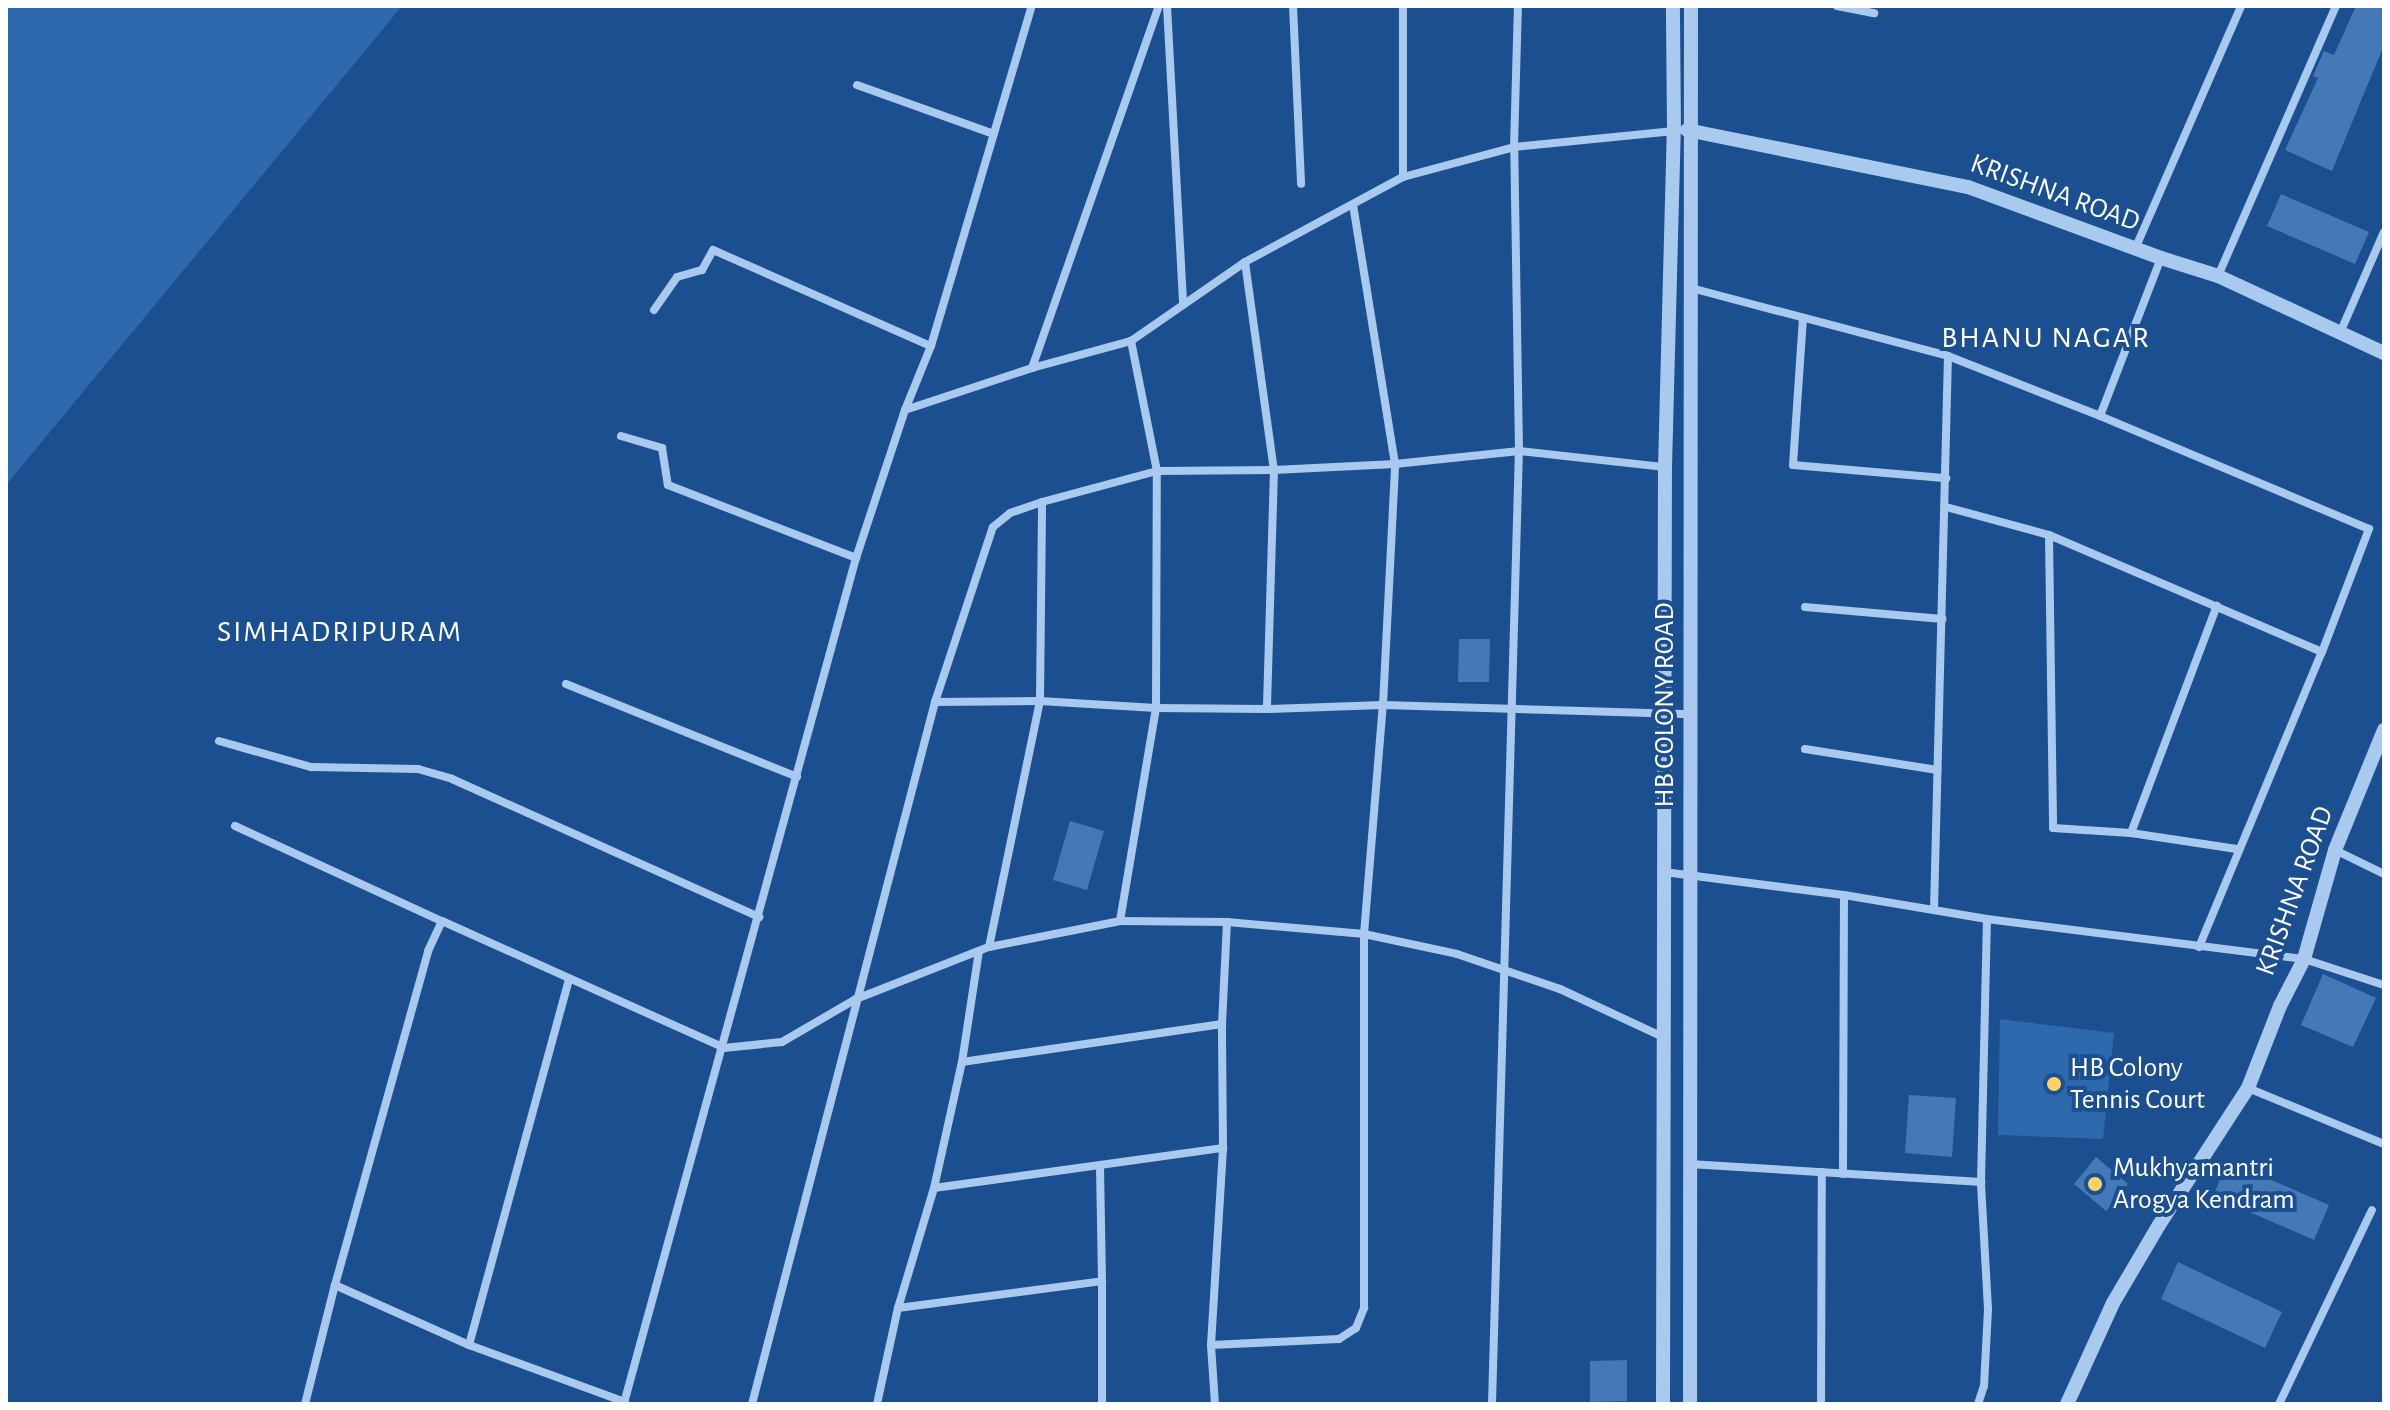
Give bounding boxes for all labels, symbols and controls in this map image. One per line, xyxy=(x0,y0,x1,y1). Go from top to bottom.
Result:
street label: KRISHNA ROAD xyxy=(1966,147,2144,239)
district label: BHANU NAGAR xyxy=(1941,320,2151,356)
street label: HB COLONY ROAD xyxy=(1648,602,1682,808)
district label: SIMHADRIPURAM xyxy=(217,614,463,650)
street label: KRISHNA ROAD xyxy=(2249,802,2341,980)
place label: HB Colony Tennis Court xyxy=(2070,1051,2205,1117)
marker: HB Colony Tennis Court xyxy=(2045,1075,2063,1093)
place label: Mukhyamantri Arogya Kendram xyxy=(2113,1151,2295,1217)
marker: Mukhyamantri Arogya Kendram xyxy=(2084,1173,2106,1195)

